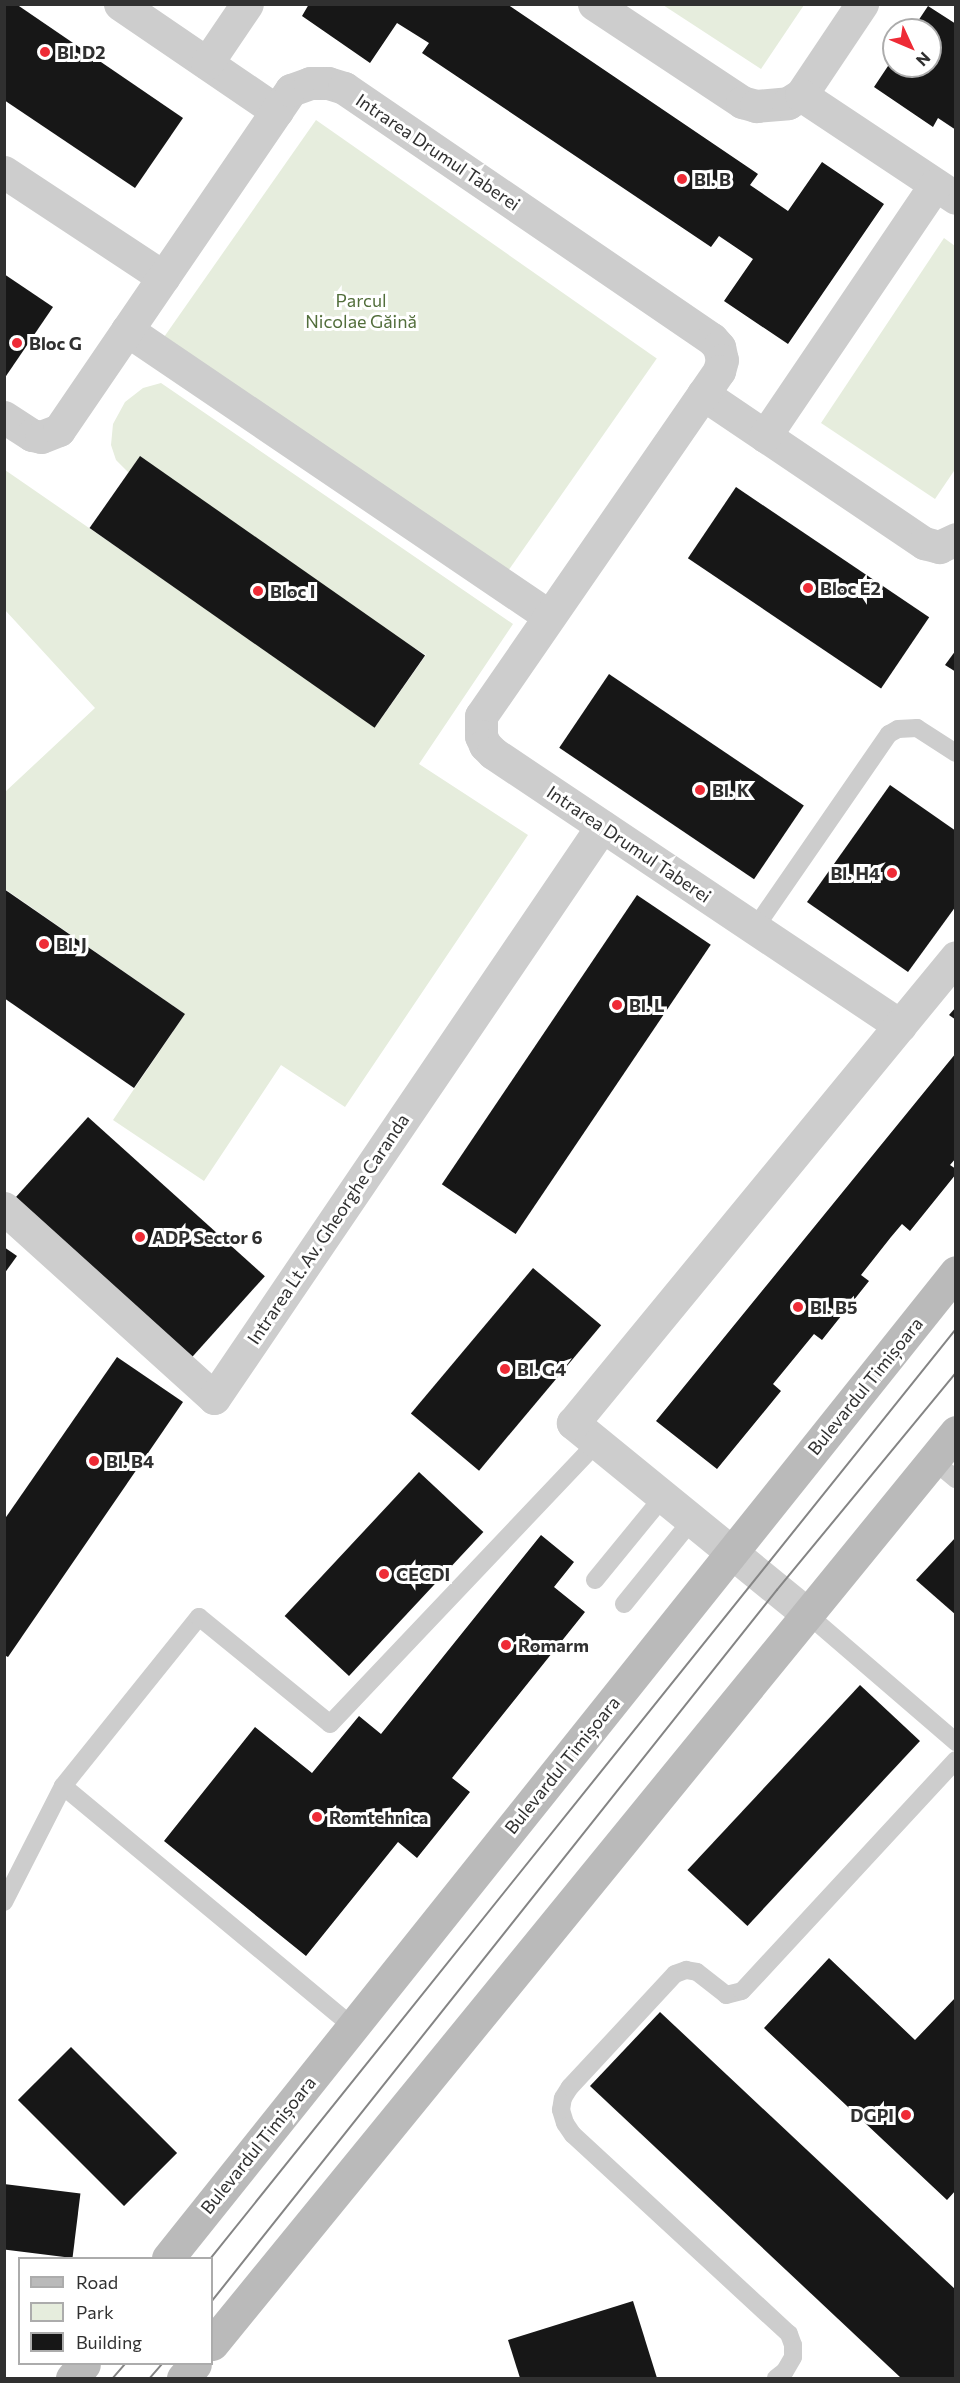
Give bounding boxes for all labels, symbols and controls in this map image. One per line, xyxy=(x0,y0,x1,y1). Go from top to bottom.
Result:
north arrow xyxy=(882,18,942,78)
place label: Bl. D2 xyxy=(57,41,105,63)
marker: Bl. D2 xyxy=(38,45,52,59)
text: N xyxy=(913,49,935,70)
street label: Intrarea Drumul Taberei xyxy=(352,89,524,215)
place label: Bl. B xyxy=(694,168,731,190)
marker: Bl. B xyxy=(675,172,689,186)
park label: Parcul Nicolae Găină xyxy=(305,290,417,332)
place label: Bloc G xyxy=(29,332,82,354)
marker: Bloc G xyxy=(10,336,24,350)
place label: Bloc E2 xyxy=(820,577,881,599)
place label: Bloc I xyxy=(270,580,315,602)
marker: Bloc E2 xyxy=(801,581,815,595)
marker: Bloc I xyxy=(251,584,265,598)
place label: Bl. K xyxy=(712,779,750,801)
street label: Intrarea Drumul Taberei xyxy=(543,781,715,907)
marker: Bl. K xyxy=(693,783,707,797)
place label: Bl. H4 xyxy=(830,862,880,884)
marker: Bl. H4 xyxy=(885,866,899,880)
place label: Bl. J xyxy=(56,933,87,955)
marker: Bl. J xyxy=(37,937,51,951)
place label: Bl. L xyxy=(629,994,664,1016)
marker: Bl. L xyxy=(610,998,624,1012)
street label: Intrarea Lt. Av. Gheorghe Caranda xyxy=(243,1110,413,1348)
place label: ADP Sector 6 xyxy=(152,1226,263,1248)
marker: ADP Sector 6 xyxy=(133,1230,147,1244)
place label: Bl. B5 xyxy=(810,1296,857,1318)
marker: Bl. B5 xyxy=(791,1300,805,1314)
street label: Bulevardul Timișoara xyxy=(803,1313,927,1459)
place label: Bl. G4 xyxy=(517,1358,566,1380)
marker: Bl. G4 xyxy=(498,1362,512,1376)
place label: Bl. B4 xyxy=(106,1450,154,1472)
marker: Bl. B4 xyxy=(87,1454,101,1468)
place label: CECDI xyxy=(396,1563,450,1585)
marker: CECDI xyxy=(377,1567,391,1581)
place label: Romarm xyxy=(518,1634,589,1656)
marker: Romarm xyxy=(499,1638,513,1652)
street label: Bulevardul Timișoara xyxy=(500,1692,624,1838)
place label: Romtehnica xyxy=(329,1806,428,1828)
marker: Romtehnica xyxy=(310,1810,324,1824)
street label: Bulevardul Timișoara xyxy=(196,2072,320,2218)
place label: DGPI xyxy=(850,2104,894,2126)
marker: DGPI xyxy=(899,2108,913,2122)
legend xyxy=(18,2257,213,2365)
text: Road xyxy=(76,2271,118,2293)
text: Park xyxy=(76,2301,114,2323)
text: Building xyxy=(76,2331,142,2353)

